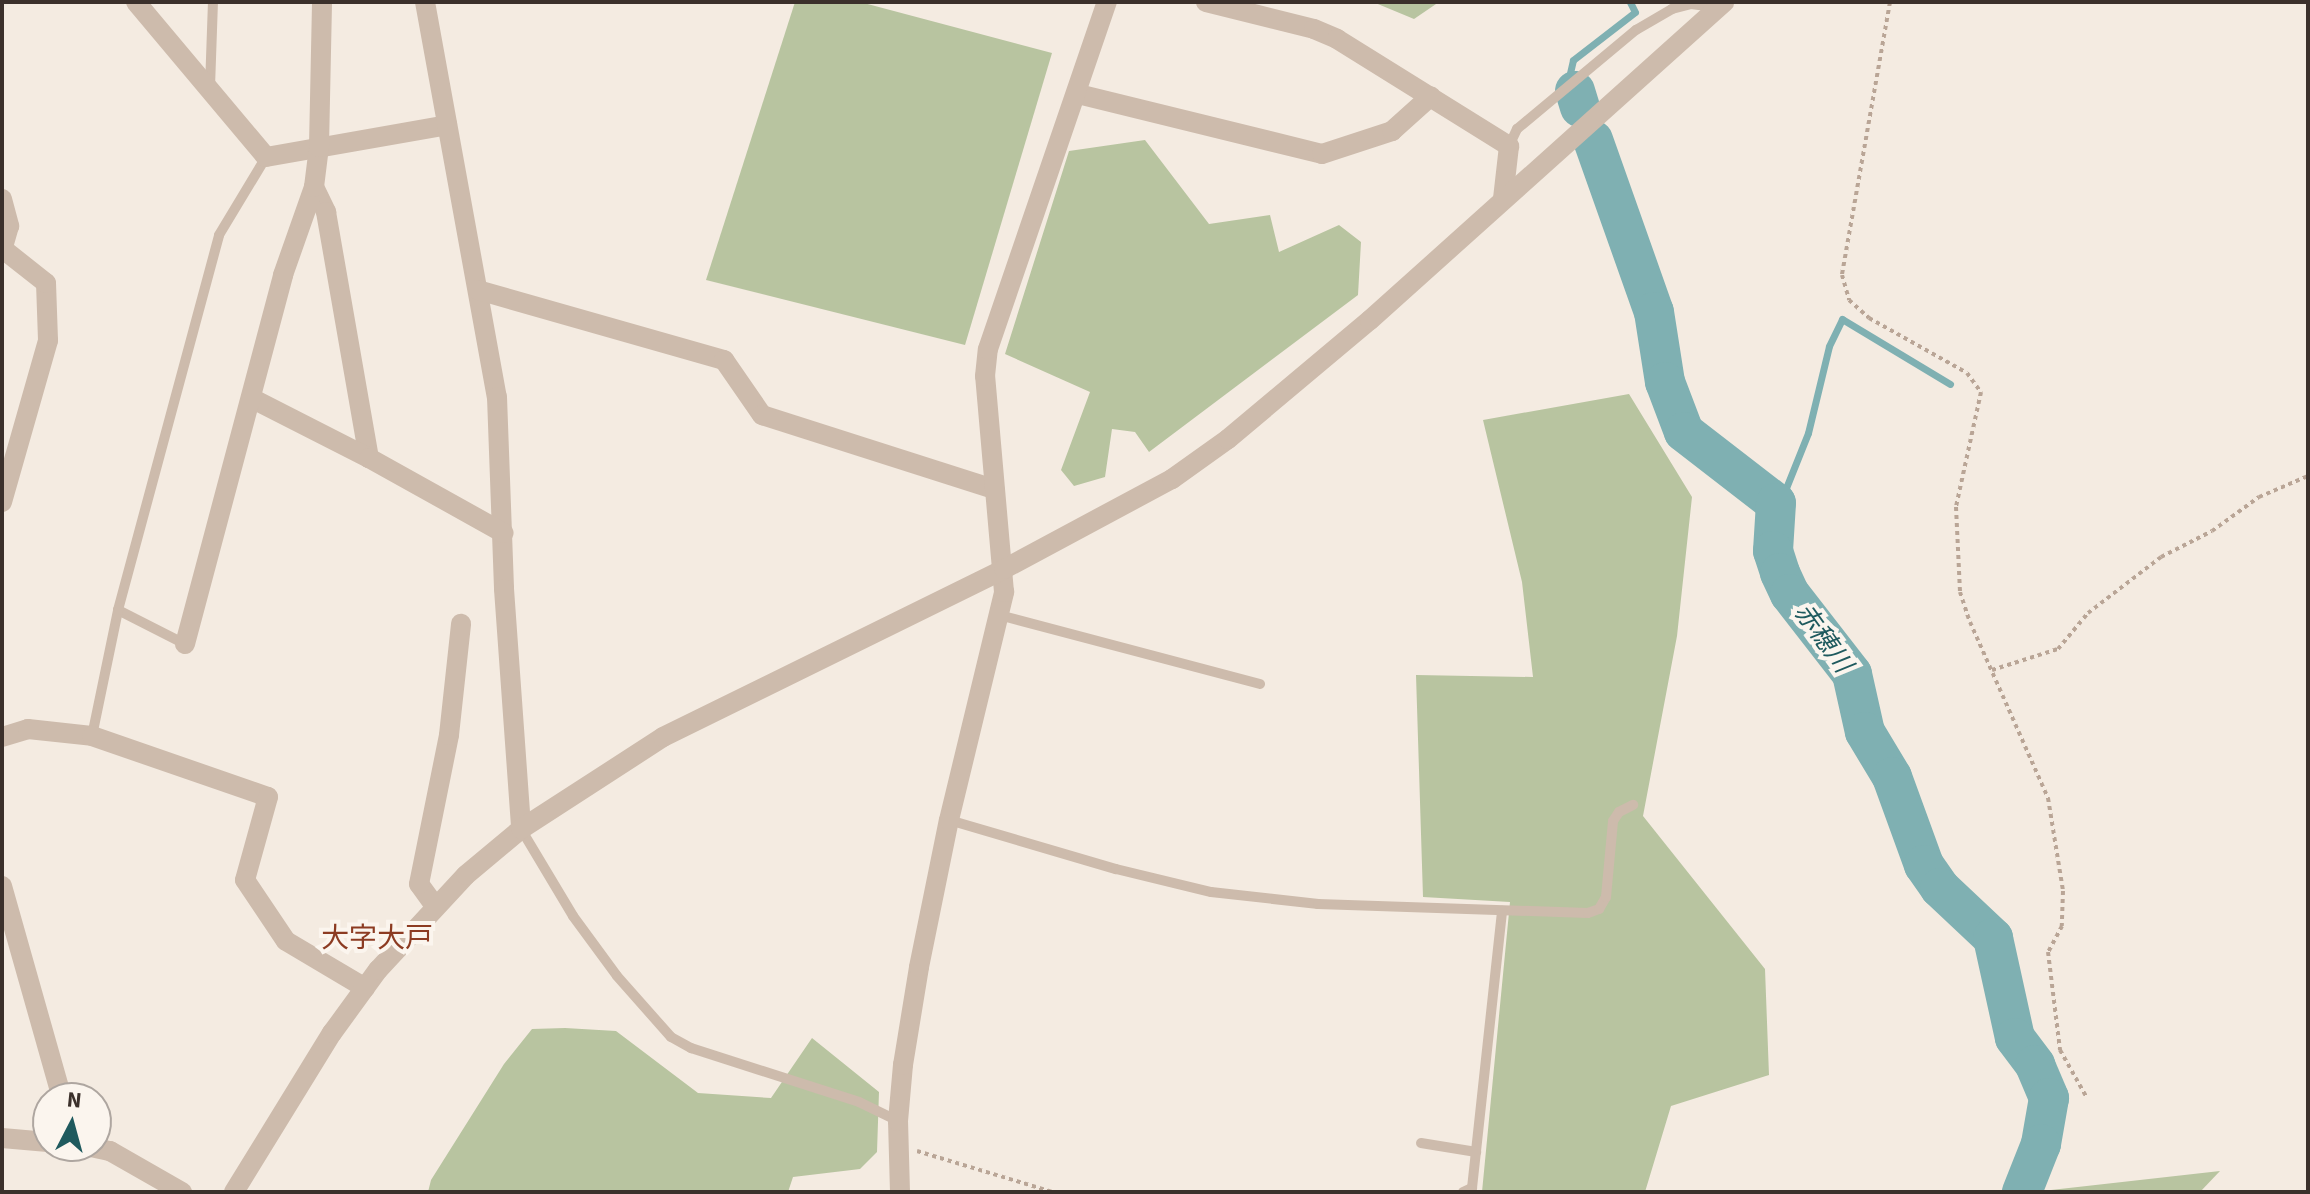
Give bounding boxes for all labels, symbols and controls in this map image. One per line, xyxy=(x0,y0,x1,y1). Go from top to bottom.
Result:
water label: 赤穂川 xyxy=(1787,597,1859,679)
district label: 大字大戸 xyxy=(321,921,433,955)
north arrow xyxy=(32,1082,112,1162)
text: N xyxy=(65,1083,83,1117)

